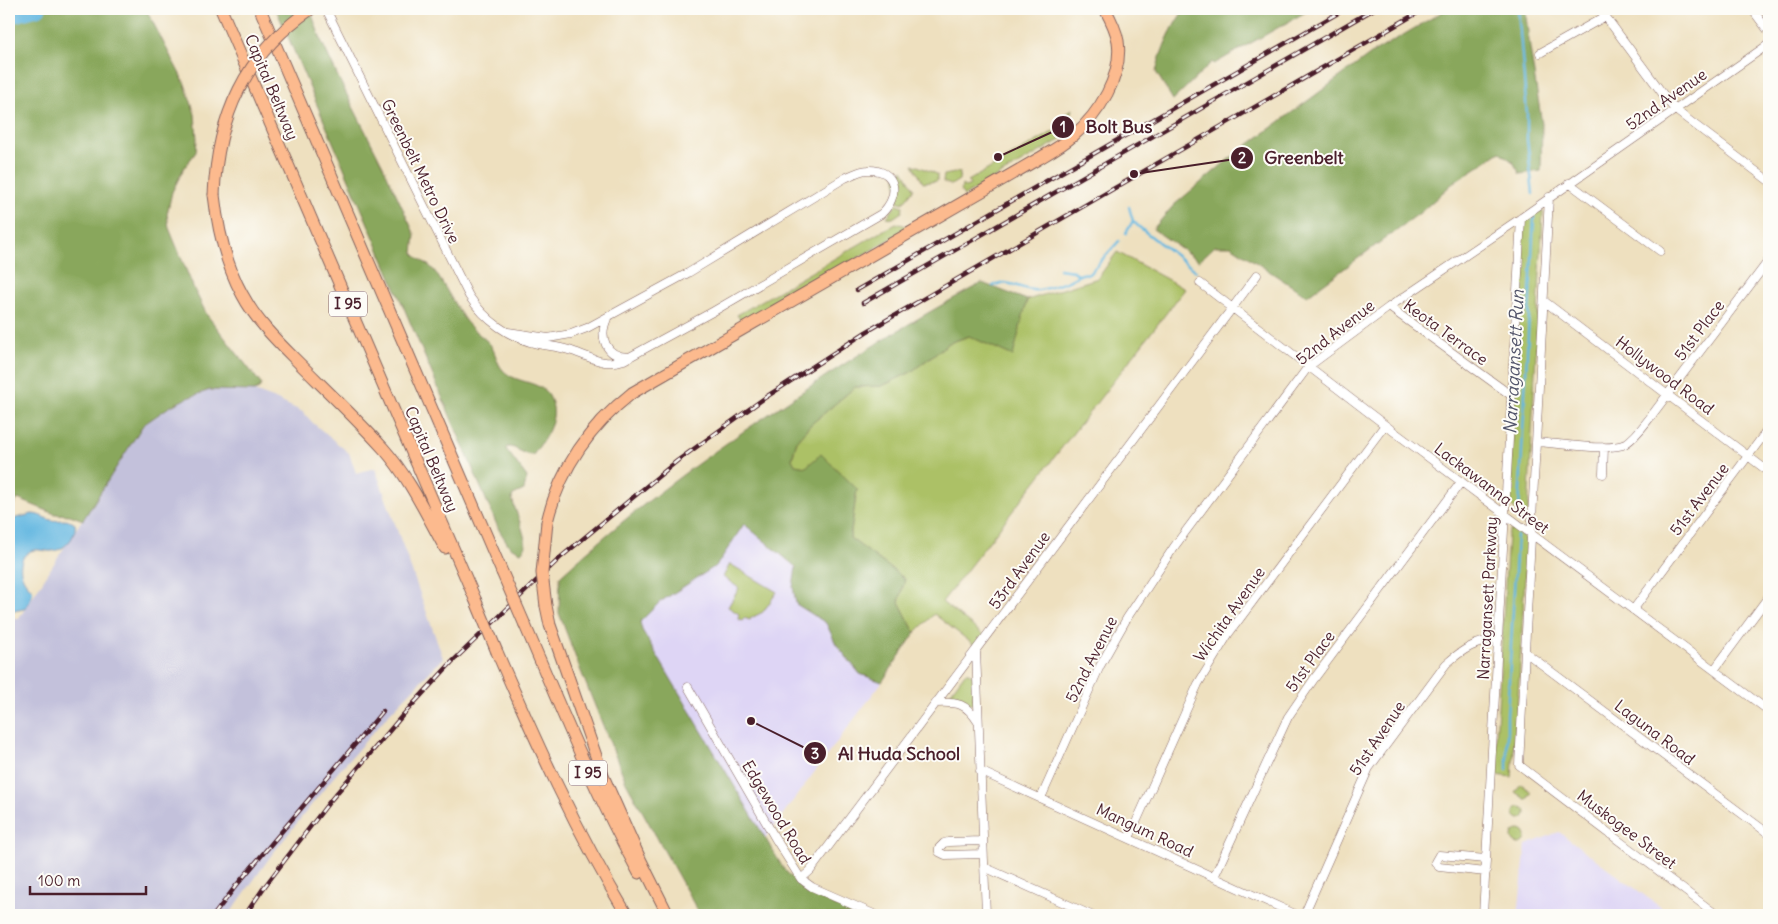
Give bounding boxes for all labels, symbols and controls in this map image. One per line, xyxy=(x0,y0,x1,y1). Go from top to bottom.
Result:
street label: Capital Beltway xyxy=(241,31,303,143)
street label: 52nd Avenue xyxy=(1622,64,1710,134)
street label: Greenbelt Metro Drive xyxy=(377,95,465,247)
callout: Bolt Bus xyxy=(1050,110,1162,143)
text: Bolt Bus xyxy=(1086,115,1152,138)
text: 1 xyxy=(1060,117,1066,136)
callout: Greenbelt xyxy=(1230,141,1354,174)
text: Greenbelt xyxy=(1264,146,1345,169)
text: 2 xyxy=(1238,148,1246,167)
water label: Narragansett Run xyxy=(1498,289,1529,435)
road number: I 95 xyxy=(329,292,367,316)
street label: 52nd Avenue xyxy=(1292,295,1378,369)
street label: Keota Terrace xyxy=(1400,295,1492,369)
street label: 51st Place xyxy=(1670,296,1728,364)
street label: Hollywood Road xyxy=(1612,331,1718,419)
street label: Capital Beltway xyxy=(401,403,463,515)
street label: Lackawanna Street xyxy=(1431,438,1554,538)
street label: 51st Avenue xyxy=(1665,459,1733,539)
street label: Narragansett Parkway xyxy=(1473,516,1501,680)
street label: 53rd Avenue xyxy=(984,527,1054,613)
street label: Wichita Avenue xyxy=(1189,563,1269,665)
street label: 52nd Avenue xyxy=(1061,613,1121,705)
street label: 51st Place xyxy=(1281,626,1339,696)
street label: Laguna Road xyxy=(1611,695,1699,769)
street label: 51st Avenue xyxy=(1345,697,1409,779)
callout: Al Huda School xyxy=(802,737,970,770)
text: Al Huda School xyxy=(838,742,960,765)
text: 3 xyxy=(811,744,819,763)
street label: Edgewood Road xyxy=(738,757,816,867)
road number: I 95 xyxy=(569,760,607,786)
street label: Muskogee Street xyxy=(1573,785,1681,873)
street label: Mangum Road xyxy=(1093,799,1197,861)
scale bar xyxy=(30,864,146,896)
text: 100 m xyxy=(38,871,80,890)

